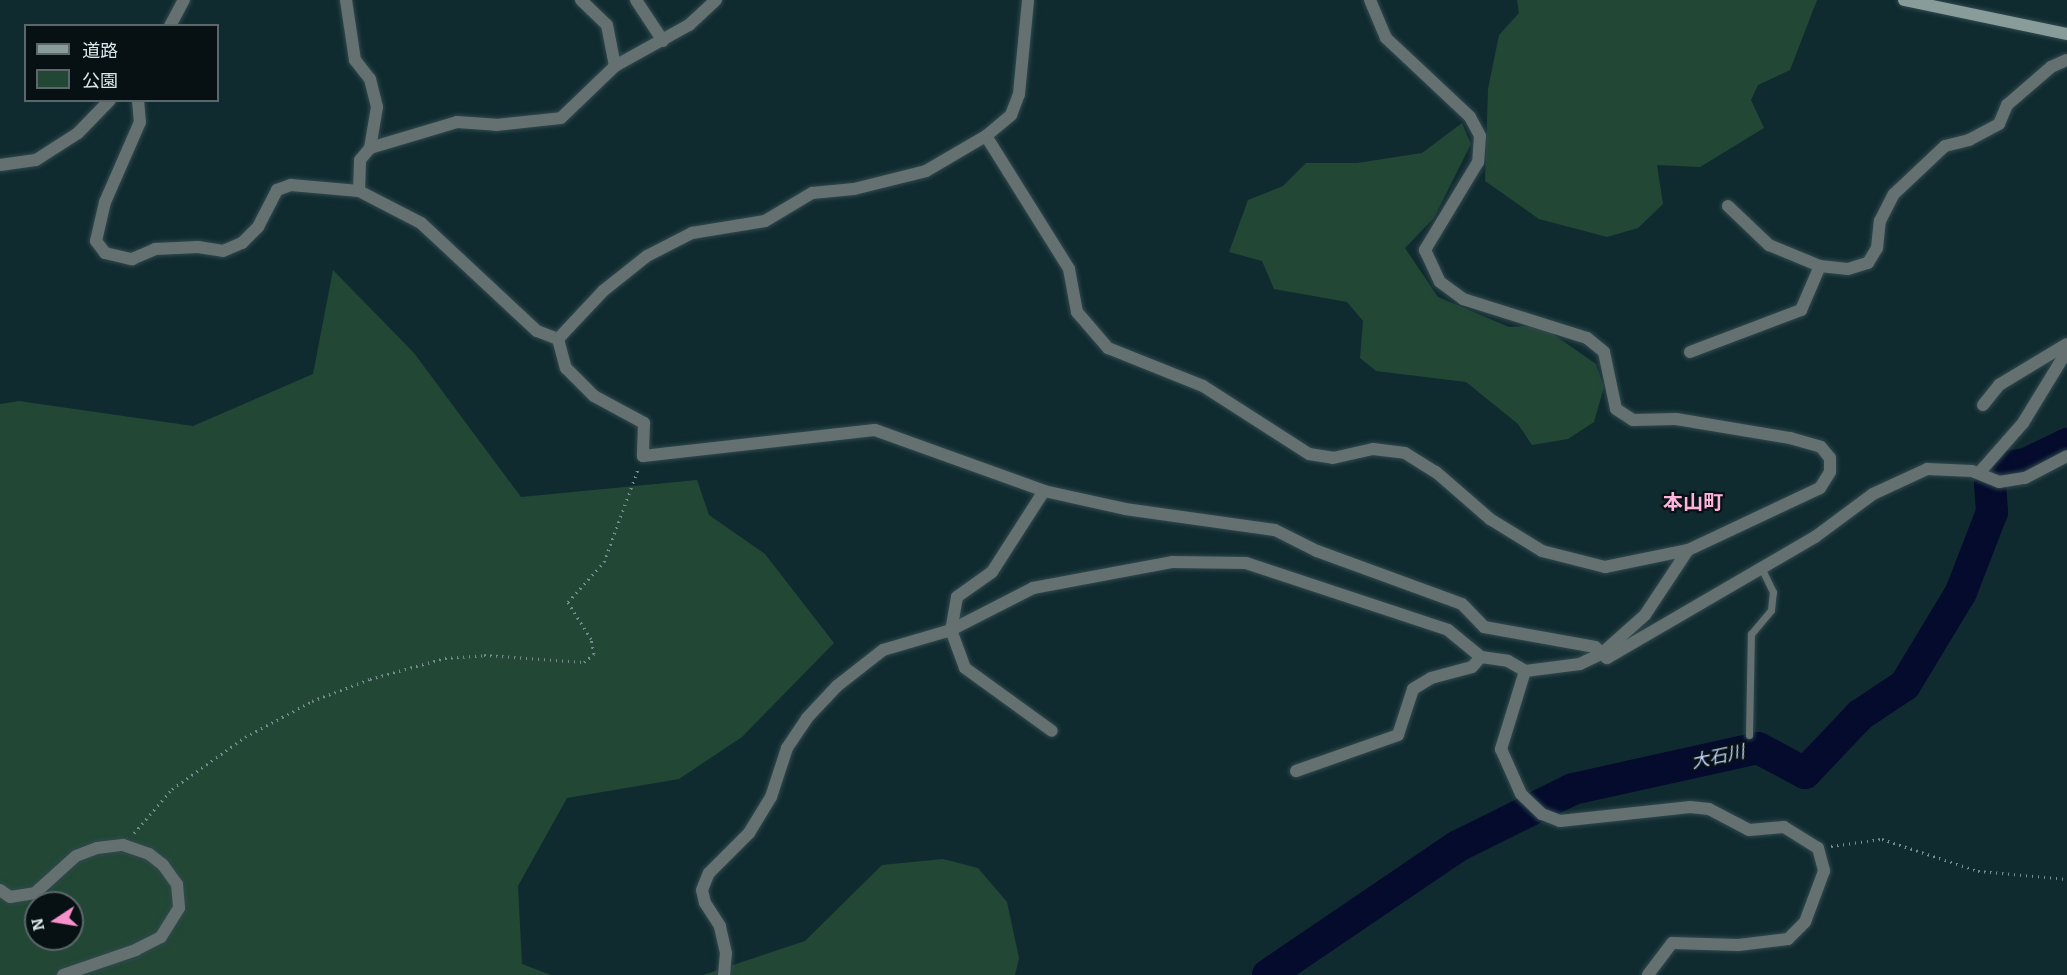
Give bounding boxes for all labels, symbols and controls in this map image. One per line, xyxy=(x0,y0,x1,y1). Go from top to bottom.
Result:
legend xyxy=(24,24,219,102)
text: 道路 xyxy=(82,40,118,62)
text: 公園 xyxy=(82,70,118,92)
district label: 本山町 xyxy=(1663,490,1723,514)
water label: 大石川 xyxy=(1689,741,1747,773)
north arrow xyxy=(24,891,84,951)
text: N xyxy=(27,916,48,932)

